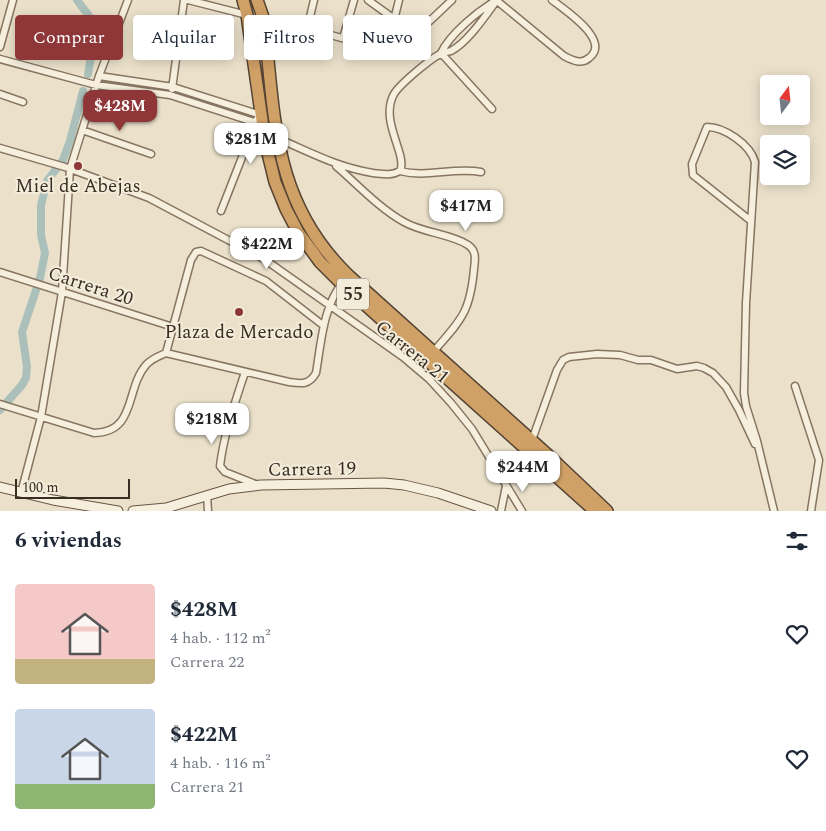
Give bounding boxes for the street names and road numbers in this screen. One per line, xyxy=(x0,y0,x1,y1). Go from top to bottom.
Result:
street label: Carrera 20 xyxy=(44,259,137,314)
road number: 55 xyxy=(337,278,369,310)
street label: Carrera 21 xyxy=(369,313,455,391)
street label: Carrera 19 xyxy=(268,454,356,485)

